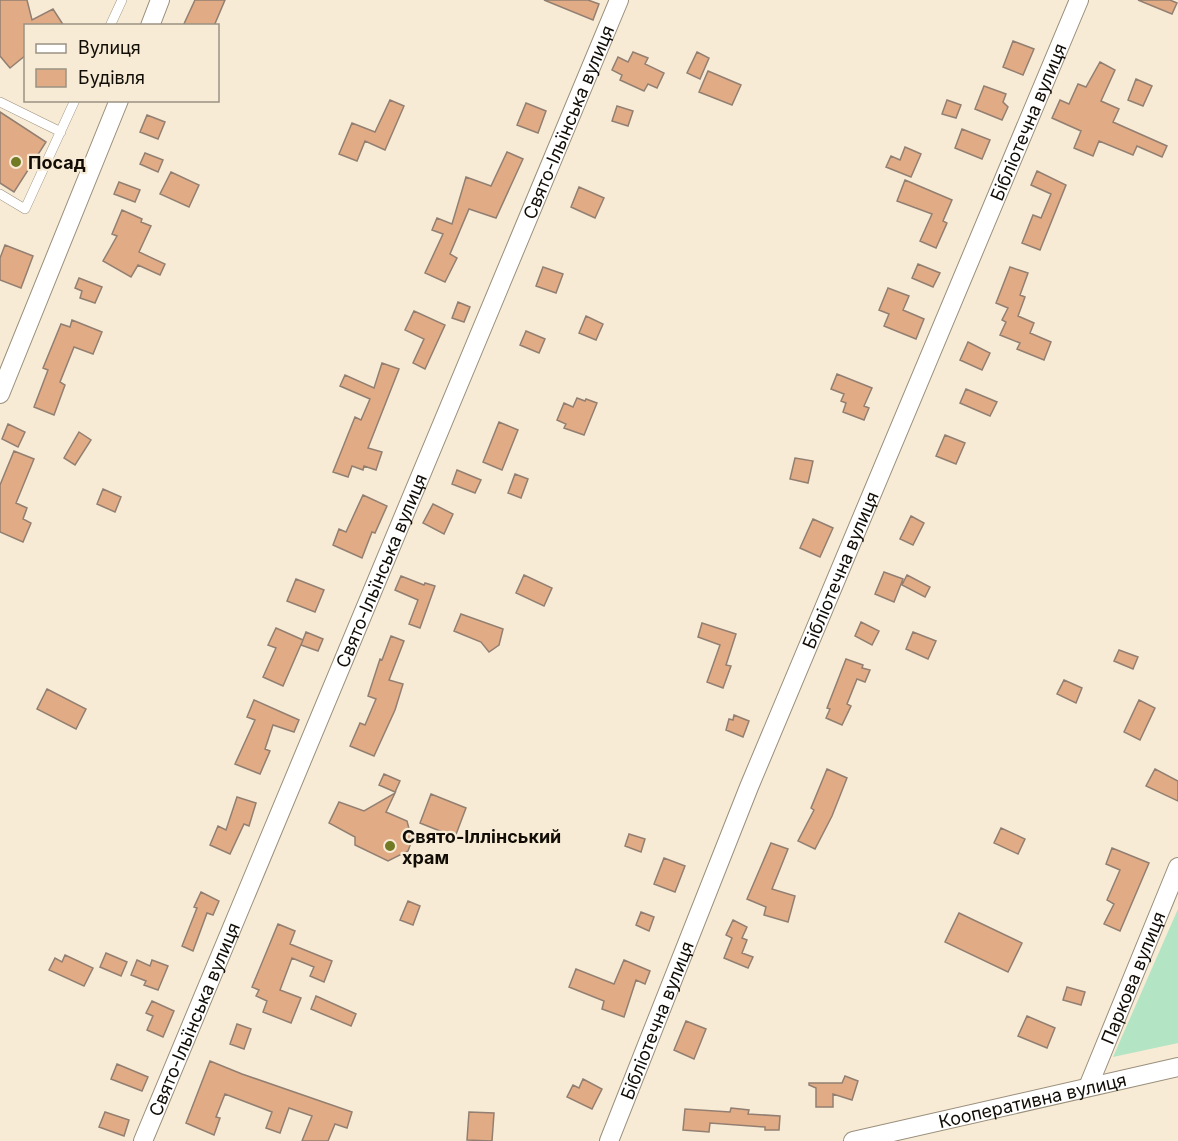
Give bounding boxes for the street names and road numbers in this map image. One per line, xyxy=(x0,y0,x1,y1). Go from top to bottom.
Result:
street label: Свято-Ільїнська вулиця xyxy=(518,22,618,222)
street label: Бібліотечна вулиця xyxy=(986,40,1070,204)
street label: Свято-Ільїнська вулиця xyxy=(331,471,431,671)
street label: Бібліотечна вулиця xyxy=(798,488,882,652)
street label: Паркова вулиця xyxy=(1096,908,1169,1047)
street label: Свято-Ільїнська вулиця xyxy=(144,919,244,1119)
street label: Бібліотечна вулиця xyxy=(616,938,698,1102)
street label: Кооперативна вулиця xyxy=(936,1069,1128,1132)

